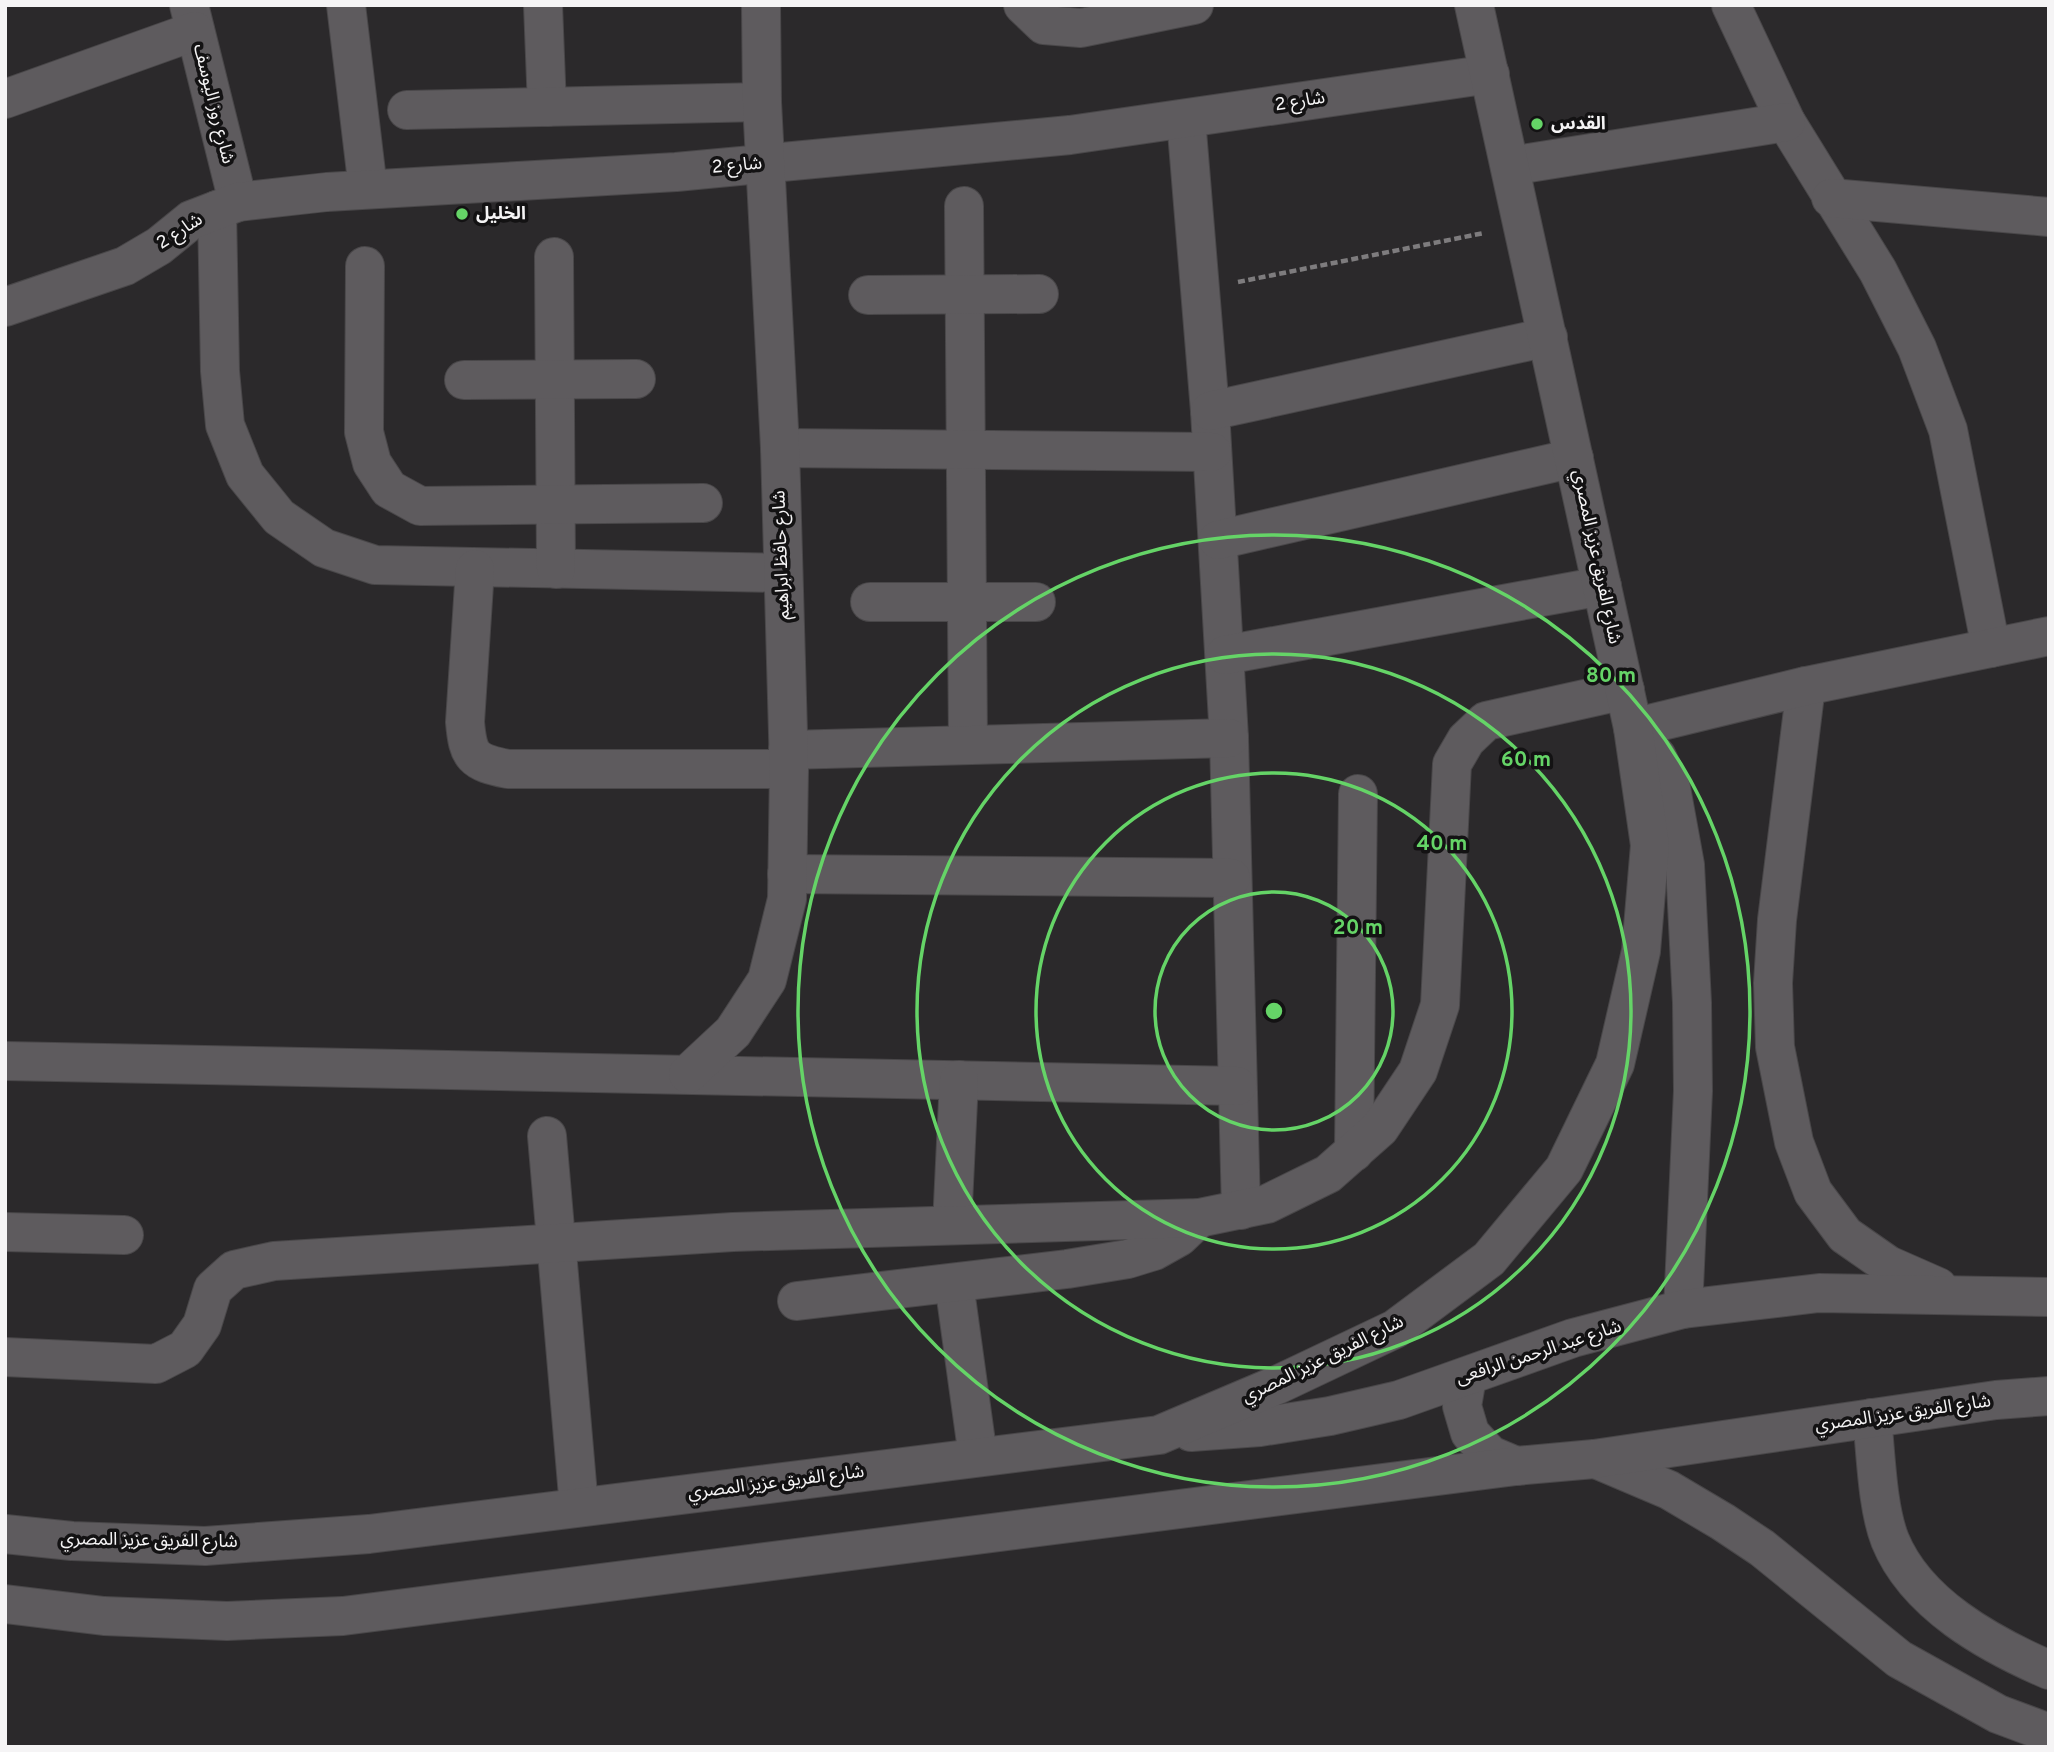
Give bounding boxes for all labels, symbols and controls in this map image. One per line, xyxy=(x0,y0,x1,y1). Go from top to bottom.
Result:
street label: شارع روز اليوسف xyxy=(186,42,239,167)
street label: شارع 2 xyxy=(1273,87,1327,118)
place label: القدس xyxy=(1551,113,1606,136)
marker: القدس xyxy=(1529,116,1545,132)
street label: شارع 2 xyxy=(711,152,763,181)
place label: الخليل xyxy=(476,203,526,226)
marker: الخليل xyxy=(454,206,470,222)
street label: شارع 2 xyxy=(153,209,208,256)
street label: شارع الفريق عزيز المصري xyxy=(1565,468,1626,646)
street label: شارع حافظ ابراهيم xyxy=(768,490,797,620)
text: 80 m xyxy=(1586,663,1636,690)
text: 60 m xyxy=(1501,747,1551,774)
text: 40 m xyxy=(1417,831,1467,858)
text: 20 m xyxy=(1333,915,1383,942)
centre of rings xyxy=(1262,999,1286,1023)
street label: شارع الفريق عزيز المصري xyxy=(1238,1311,1408,1410)
street label: شارع عبد الرحمن الرافعى xyxy=(1453,1315,1625,1392)
street label: شارع الفريق عزيز المصري xyxy=(1813,1390,1993,1439)
street label: شارع الفريق عزيز المصري xyxy=(686,1461,866,1506)
street label: شارع الفريق عزيز المصري xyxy=(60,1528,238,1555)

